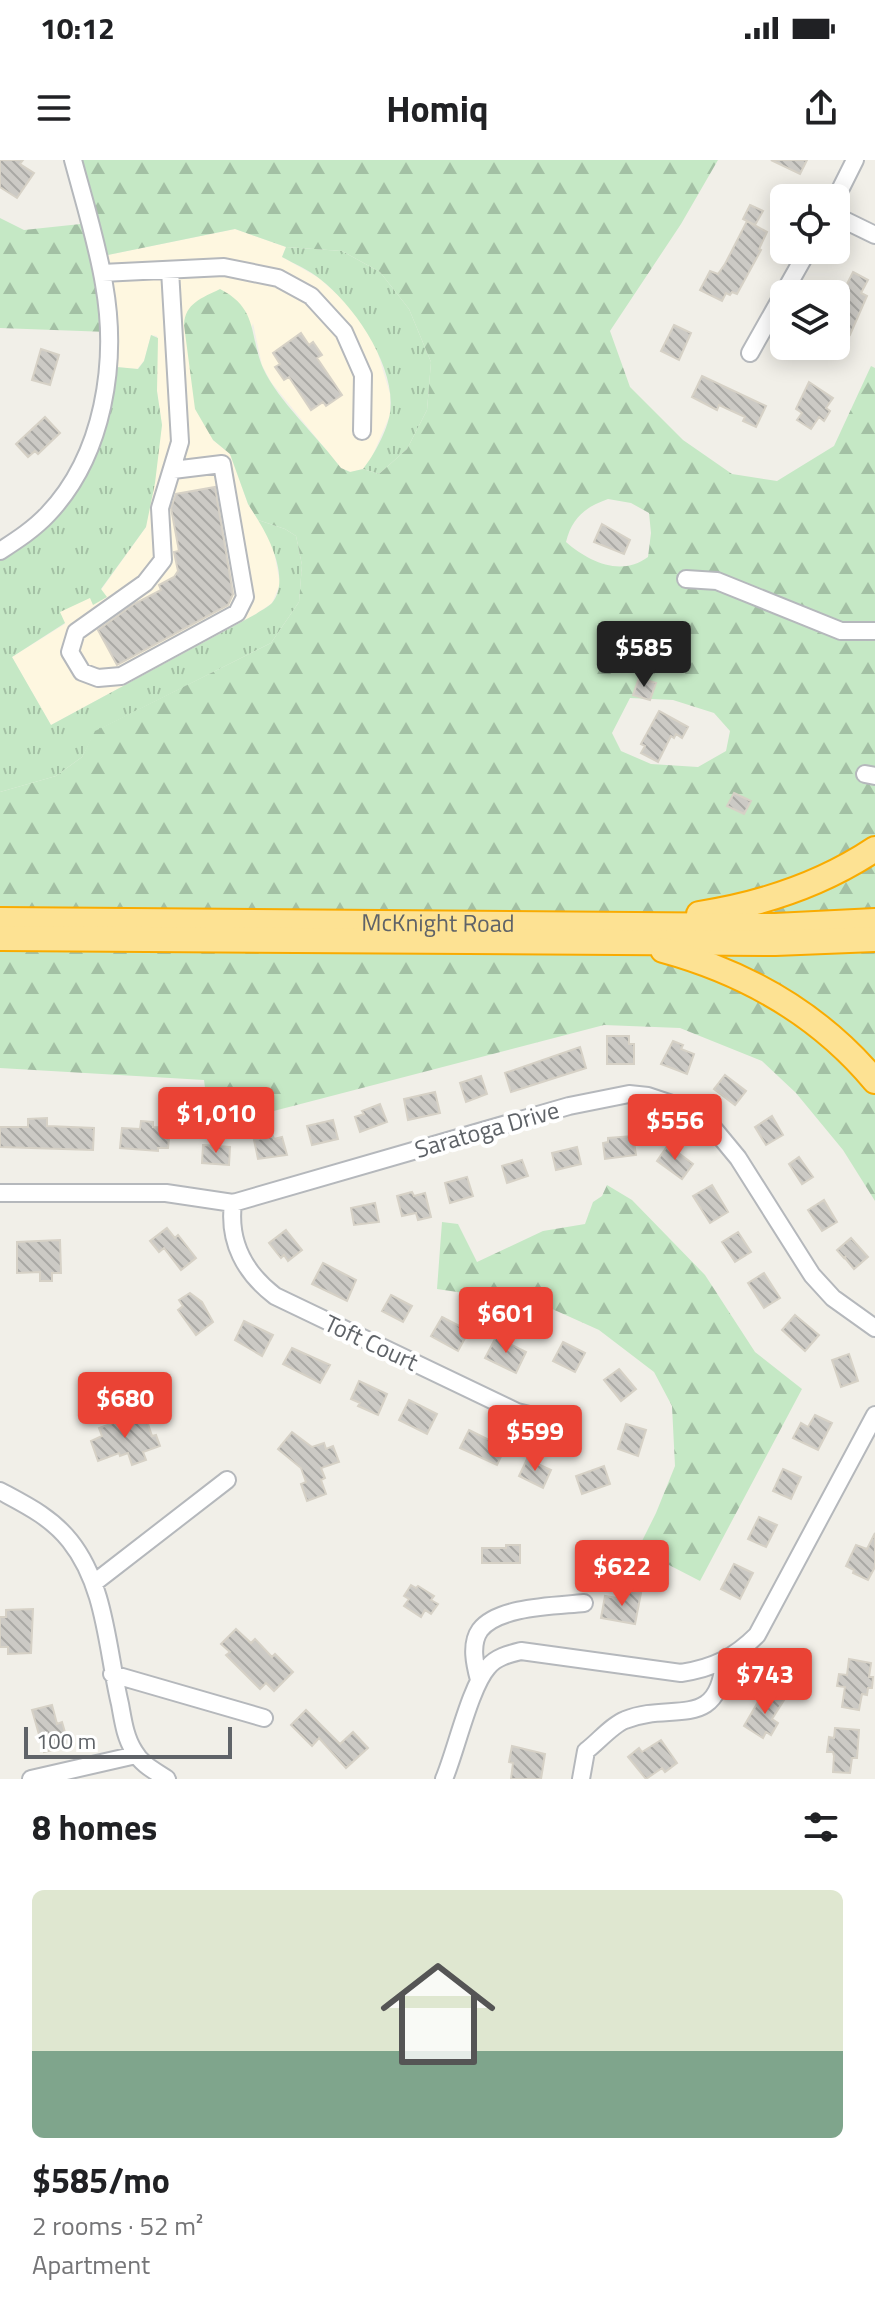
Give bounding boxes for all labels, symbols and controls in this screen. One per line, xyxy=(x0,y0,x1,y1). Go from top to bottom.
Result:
text: 10:12 xyxy=(40,5,115,51)
text: Homiq xyxy=(386,81,489,136)
icon: menu xyxy=(32,86,76,130)
icon: share xyxy=(799,86,843,130)
map controls xyxy=(770,184,850,360)
button: locate xyxy=(770,184,850,264)
button: layers xyxy=(770,280,850,360)
pin: $585 xyxy=(597,621,691,689)
text: $585 xyxy=(615,627,673,666)
street label: McKnight Road xyxy=(361,904,515,941)
pin: $1,010 xyxy=(151,1087,281,1155)
street label: Saratoga Drive xyxy=(410,1091,563,1167)
text: $1,010 xyxy=(176,1093,256,1132)
pin: $556 xyxy=(628,1094,722,1162)
text: $556 xyxy=(646,1100,704,1139)
pin: $601 xyxy=(459,1287,553,1355)
text: $601 xyxy=(477,1293,535,1332)
street label: Toft Court xyxy=(319,1305,425,1380)
pin: $680 xyxy=(78,1372,172,1440)
text: $680 xyxy=(96,1378,154,1417)
pin: $599 xyxy=(488,1405,582,1473)
text: $599 xyxy=(506,1411,564,1450)
pin: $622 xyxy=(575,1540,669,1608)
text: $622 xyxy=(593,1546,651,1585)
pin: $743 xyxy=(718,1648,812,1716)
text: $743 xyxy=(736,1654,794,1693)
scale bar xyxy=(24,1723,232,1759)
text: 100 m xyxy=(36,1724,96,1758)
text: 8 homes xyxy=(32,1801,157,1853)
icon: filters xyxy=(799,1805,843,1849)
icon: home xyxy=(366,1942,510,2086)
text: $585/mo xyxy=(32,2154,170,2206)
text: 2 rooms · 52 m² xyxy=(32,2206,203,2245)
text: Apartment xyxy=(32,2245,150,2284)

